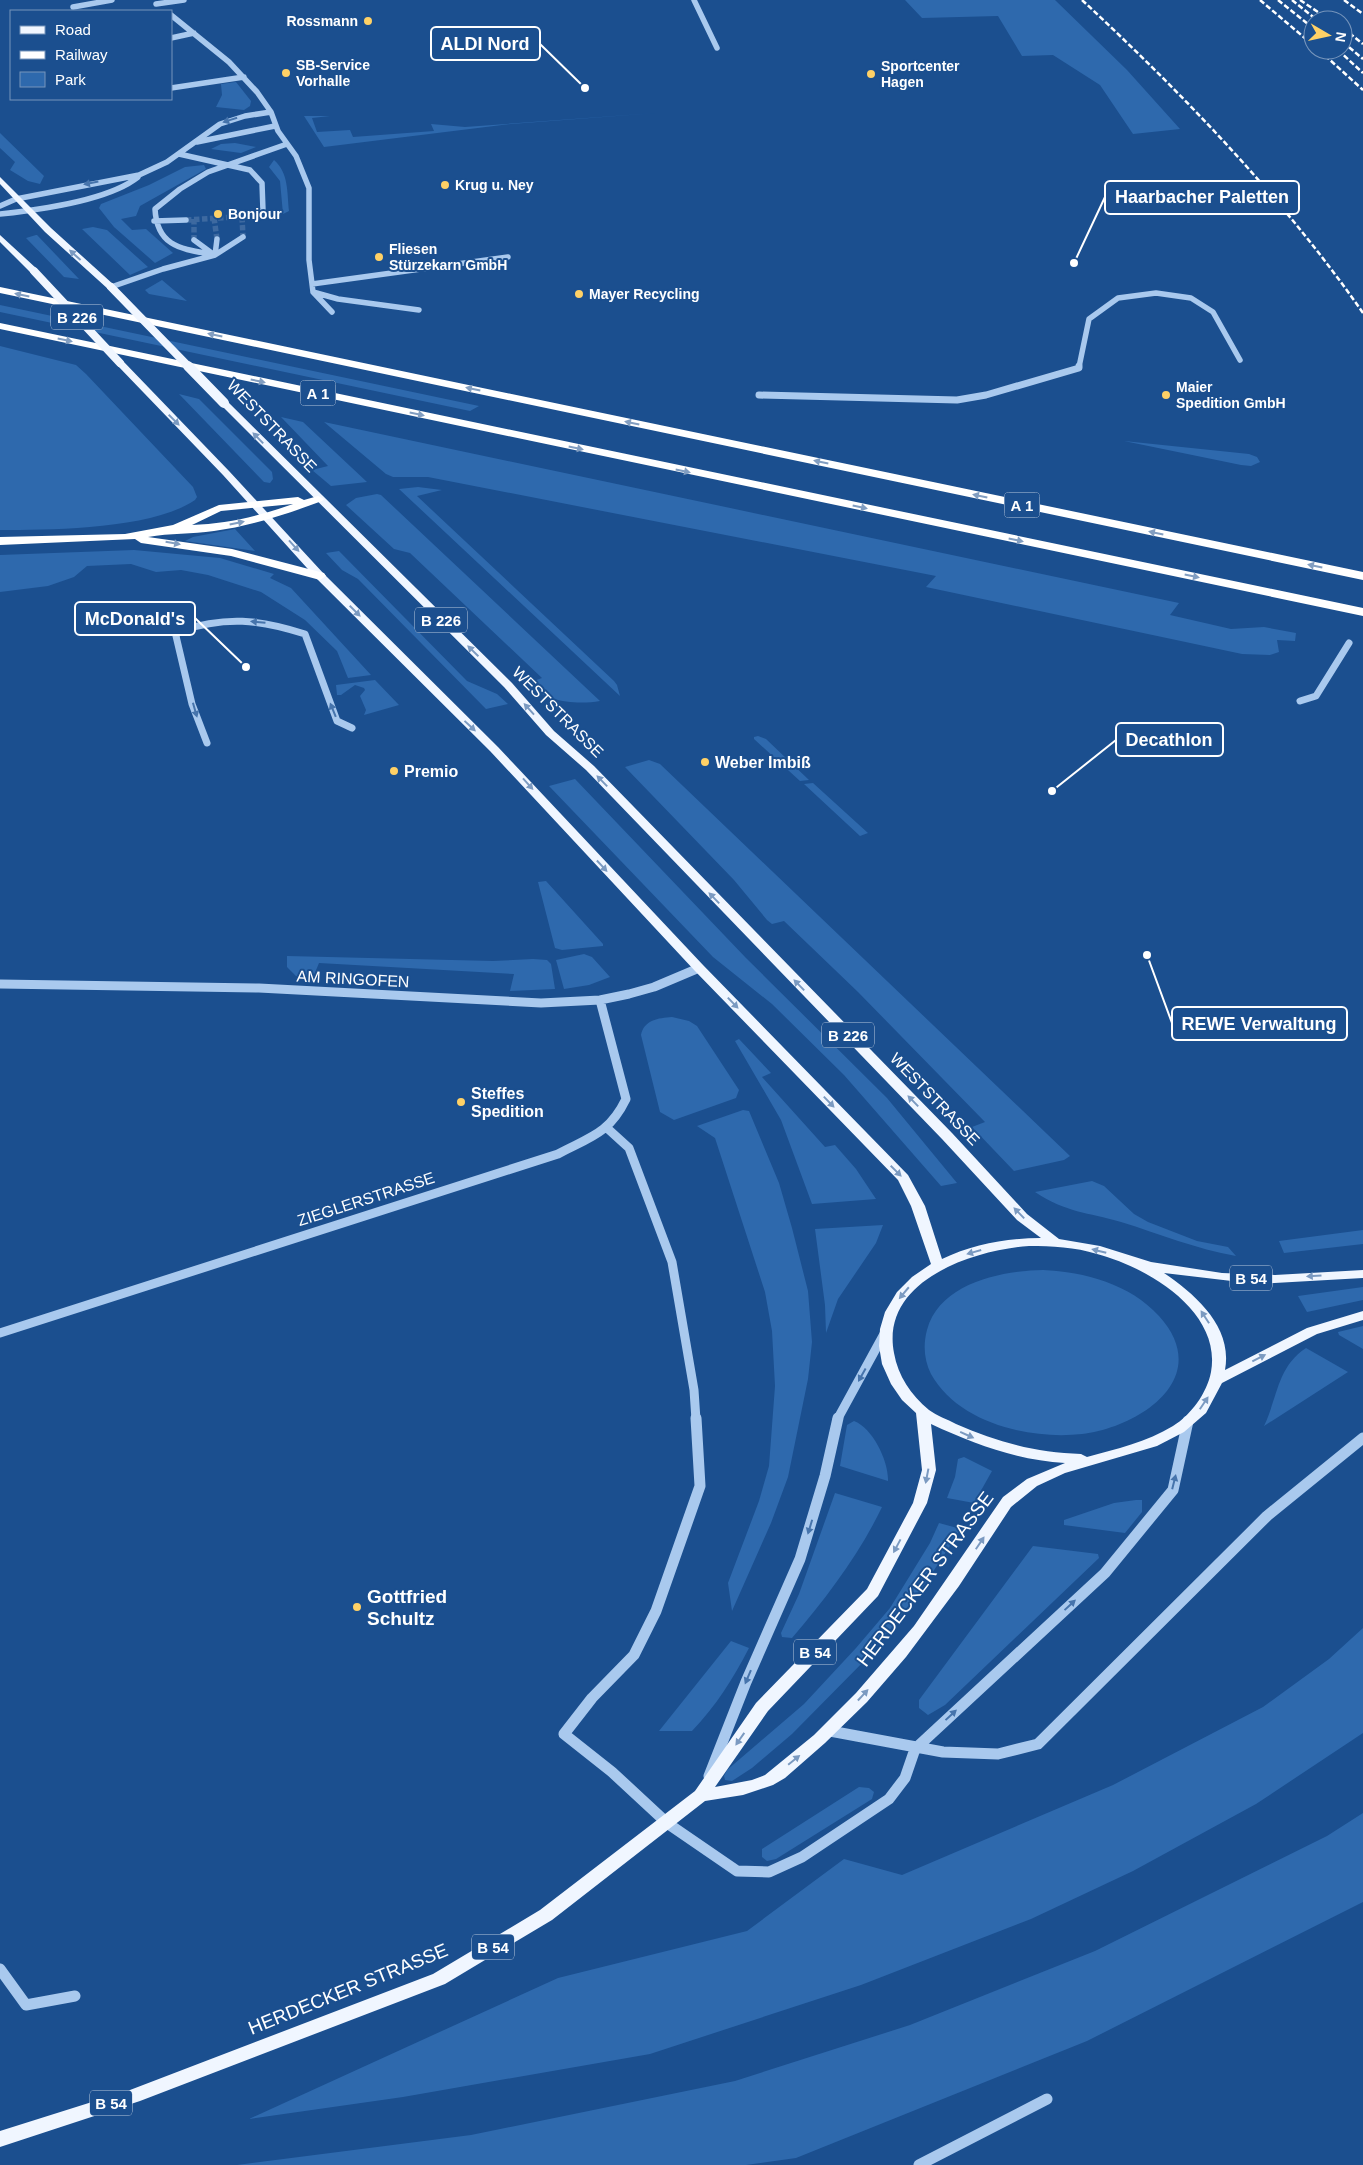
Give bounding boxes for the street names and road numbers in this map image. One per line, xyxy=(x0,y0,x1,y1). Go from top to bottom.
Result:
road number: B 226 xyxy=(51,304,103,330)
street label: WESTSTRASSE xyxy=(224,377,320,475)
road number: A 1 xyxy=(300,380,336,406)
road number: A 1 xyxy=(1004,492,1040,518)
road number: B 226 xyxy=(415,608,467,632)
street label: WESTSTRASSE xyxy=(509,663,607,761)
street label: AM RINGOFEN xyxy=(296,968,410,990)
road number: B 226 xyxy=(822,1022,874,1048)
street label: WESTSTRASSE xyxy=(887,1050,983,1148)
street label: ZIEGLERSTRASSE xyxy=(295,1169,437,1229)
road number: B 54 xyxy=(1230,1266,1272,1290)
street label: HERDECKER STRASSE xyxy=(852,1488,998,1670)
road number: B 54 xyxy=(794,1640,836,1664)
road number: B 54 xyxy=(472,1934,514,1960)
street label: HERDECKER STRASSE xyxy=(245,1939,451,2039)
road number: B 54 xyxy=(90,2090,132,2116)

